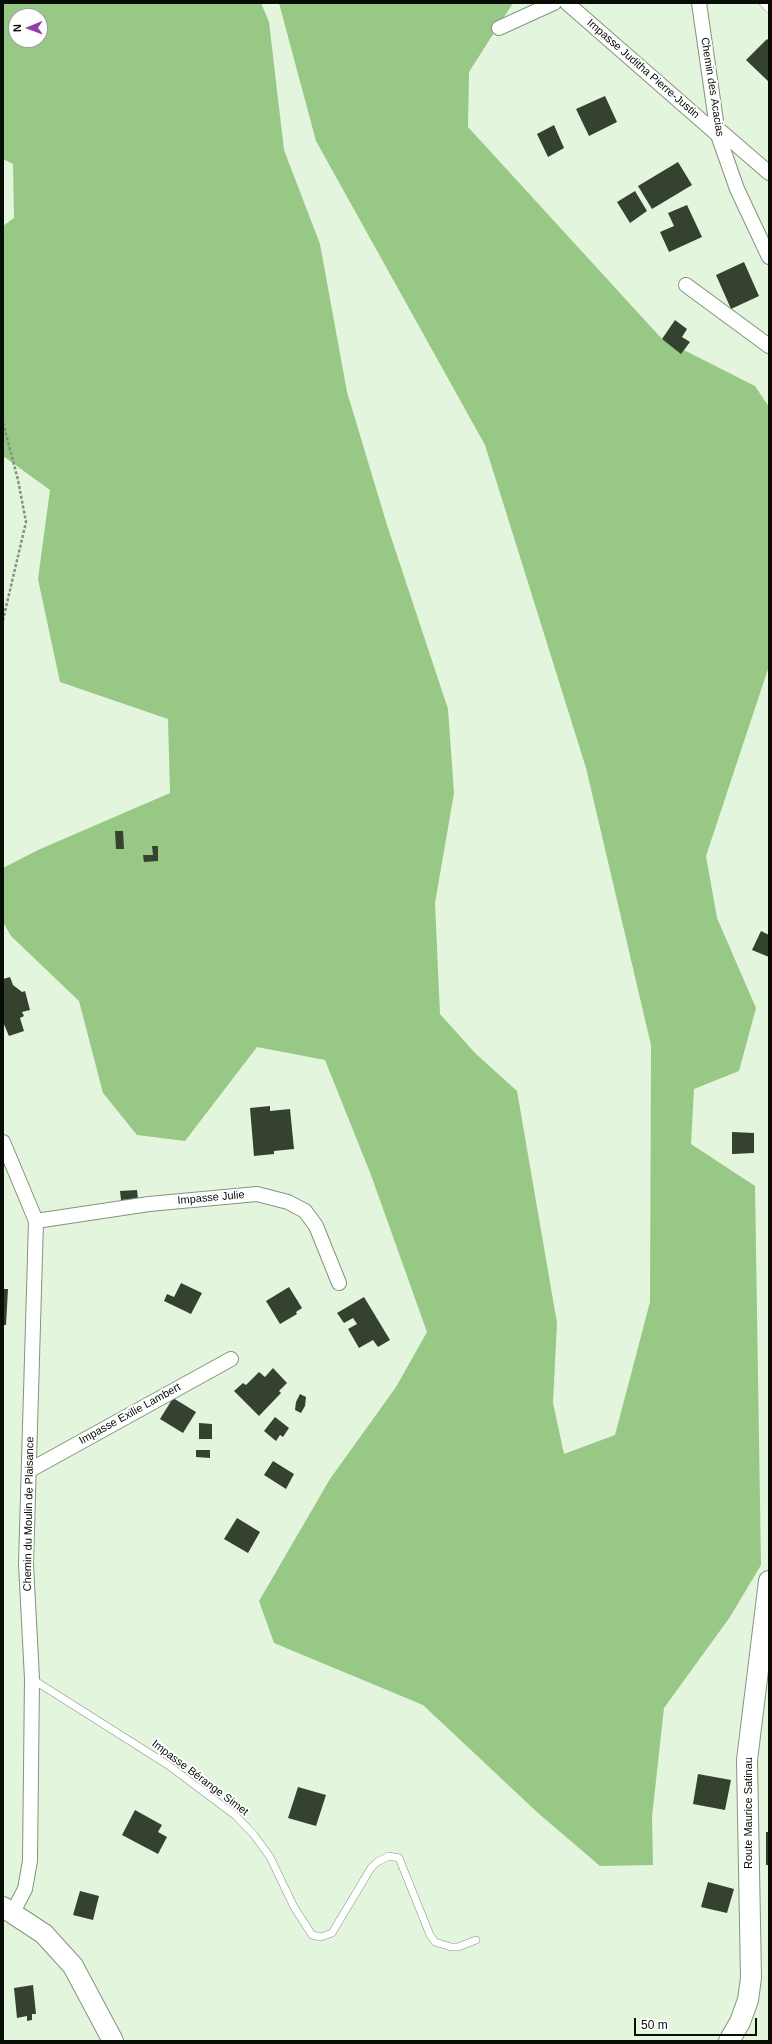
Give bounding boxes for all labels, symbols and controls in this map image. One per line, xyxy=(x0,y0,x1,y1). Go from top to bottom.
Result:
north arrow xyxy=(8,8,48,48)
street label: Impasse Juditha Pierre-Justin xyxy=(584,16,702,122)
text: N xyxy=(11,24,23,32)
street label: Chemin des Acacias xyxy=(698,36,726,138)
street label: Impasse Julie xyxy=(177,1188,245,1208)
street label: Impasse Exilie Lambert xyxy=(77,1381,183,1447)
street label: Chemin du Moulin de Plaisance xyxy=(21,1437,37,1591)
street label: Impasse Bérange Simet xyxy=(149,1737,251,1819)
street label: Route Maurice Satinau xyxy=(742,1757,756,1869)
scale bar xyxy=(636,2010,759,2036)
text: 50 m xyxy=(641,2018,668,2032)

